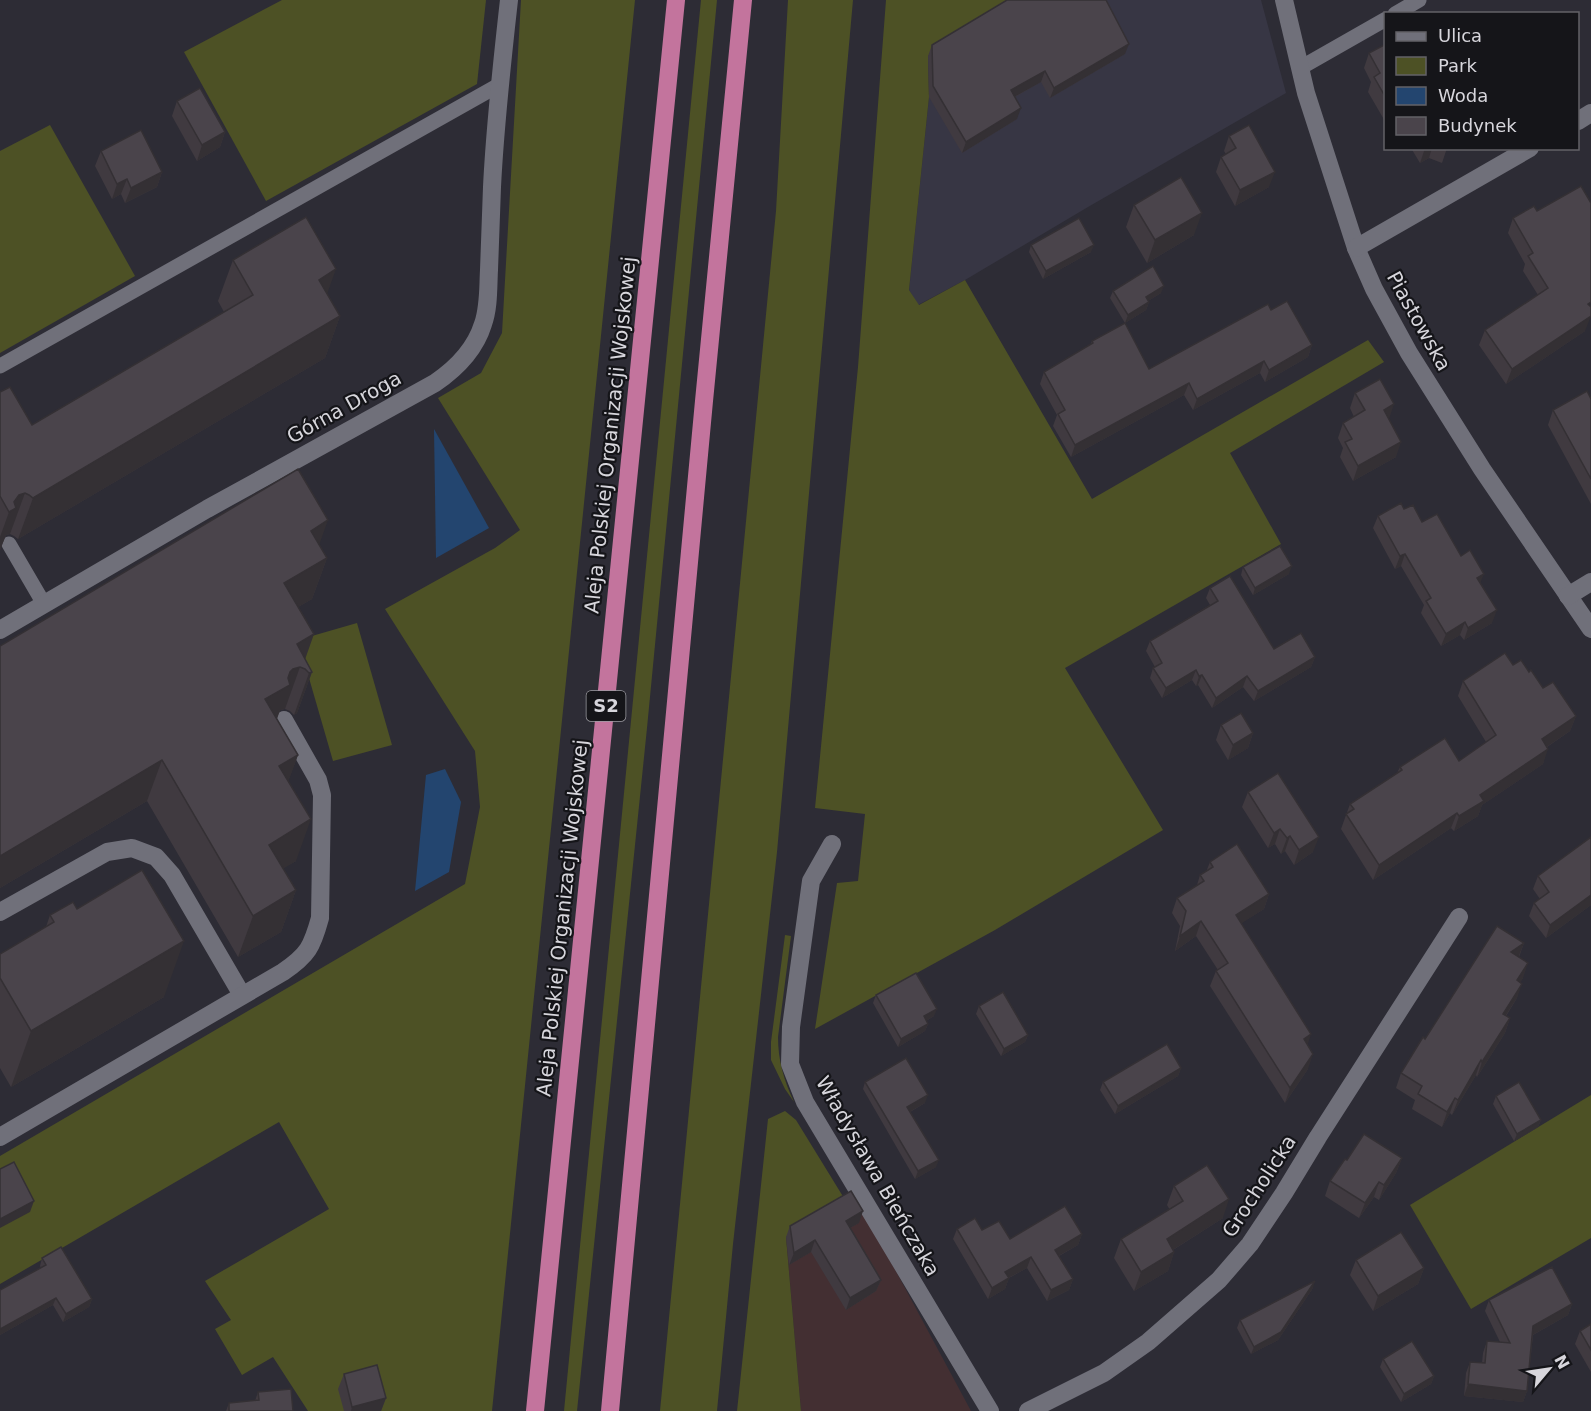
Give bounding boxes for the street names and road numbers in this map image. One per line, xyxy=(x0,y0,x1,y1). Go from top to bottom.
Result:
street label: Aleja Polskiej Organizacji Wojskowej xyxy=(579,255,641,615)
street label: Piastowska xyxy=(1382,267,1456,375)
street label: Górna Droga xyxy=(283,366,405,448)
road number: S2 xyxy=(586,691,626,721)
street label: Aleja Polskiej Organizacji Wojskowej xyxy=(531,738,593,1098)
street label: Władysława Bieńczaka xyxy=(811,1072,945,1280)
street label: Grocholicka xyxy=(1217,1130,1301,1242)

